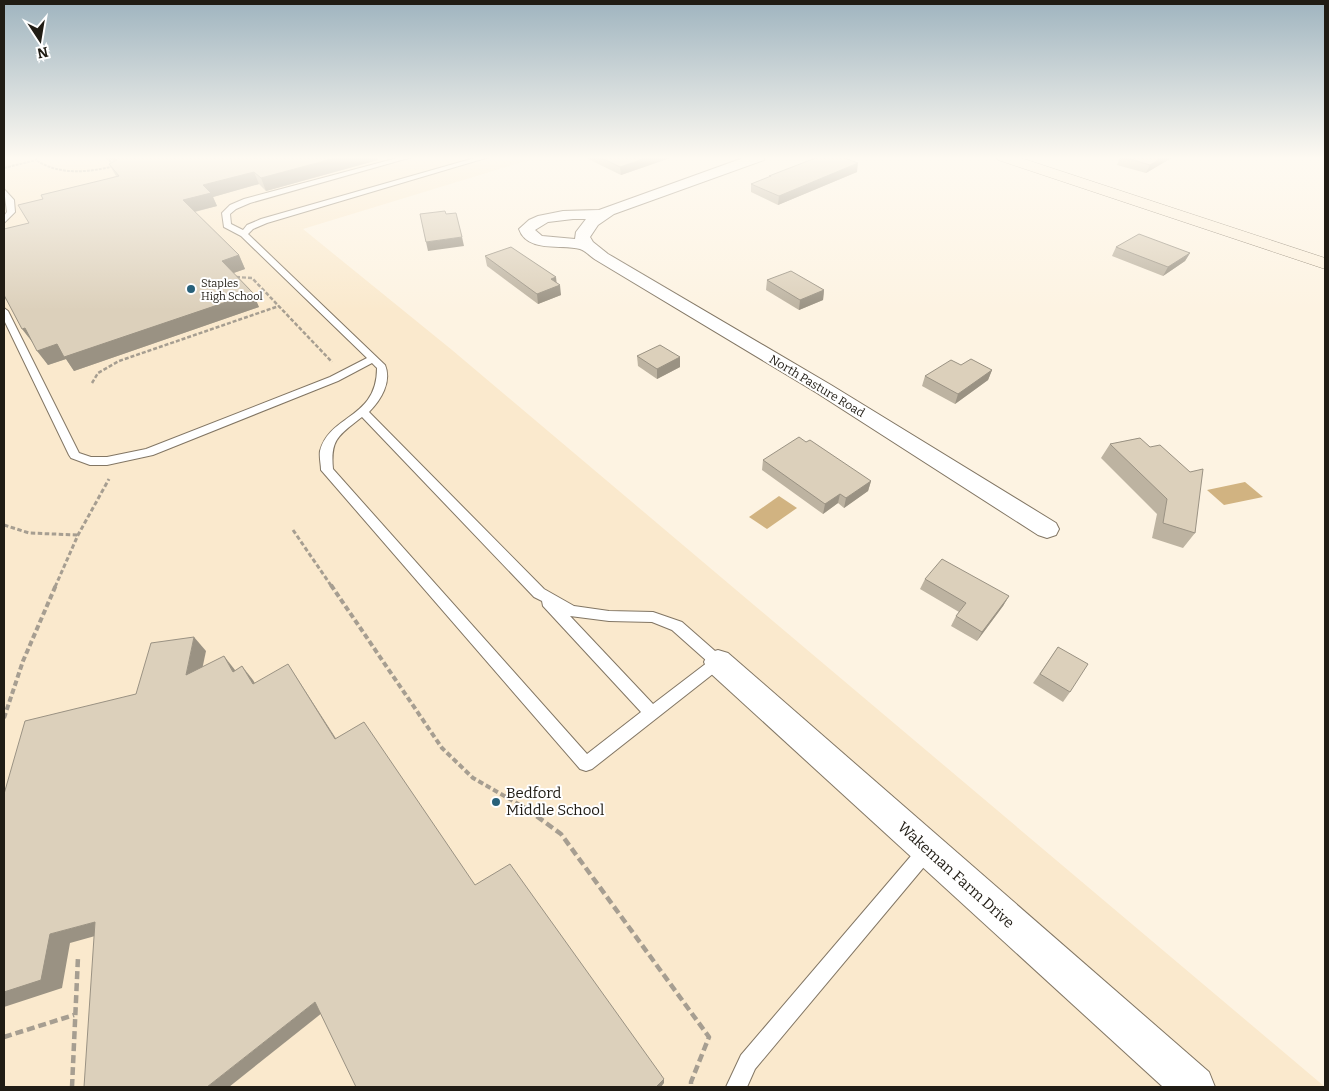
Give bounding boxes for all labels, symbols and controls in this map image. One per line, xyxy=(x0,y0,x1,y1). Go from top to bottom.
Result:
north arrow xyxy=(15,15,65,65)
text: N xyxy=(35,43,50,62)
place label: Staples High School xyxy=(201,277,263,303)
marker: Staples High School xyxy=(185,283,197,295)
street label: North Pasture Road xyxy=(767,352,867,420)
place label: Bedford Middle School xyxy=(506,784,604,819)
marker: Bedford Middle School xyxy=(490,796,502,808)
street label: Wakeman Farm Drive xyxy=(894,818,1018,932)

